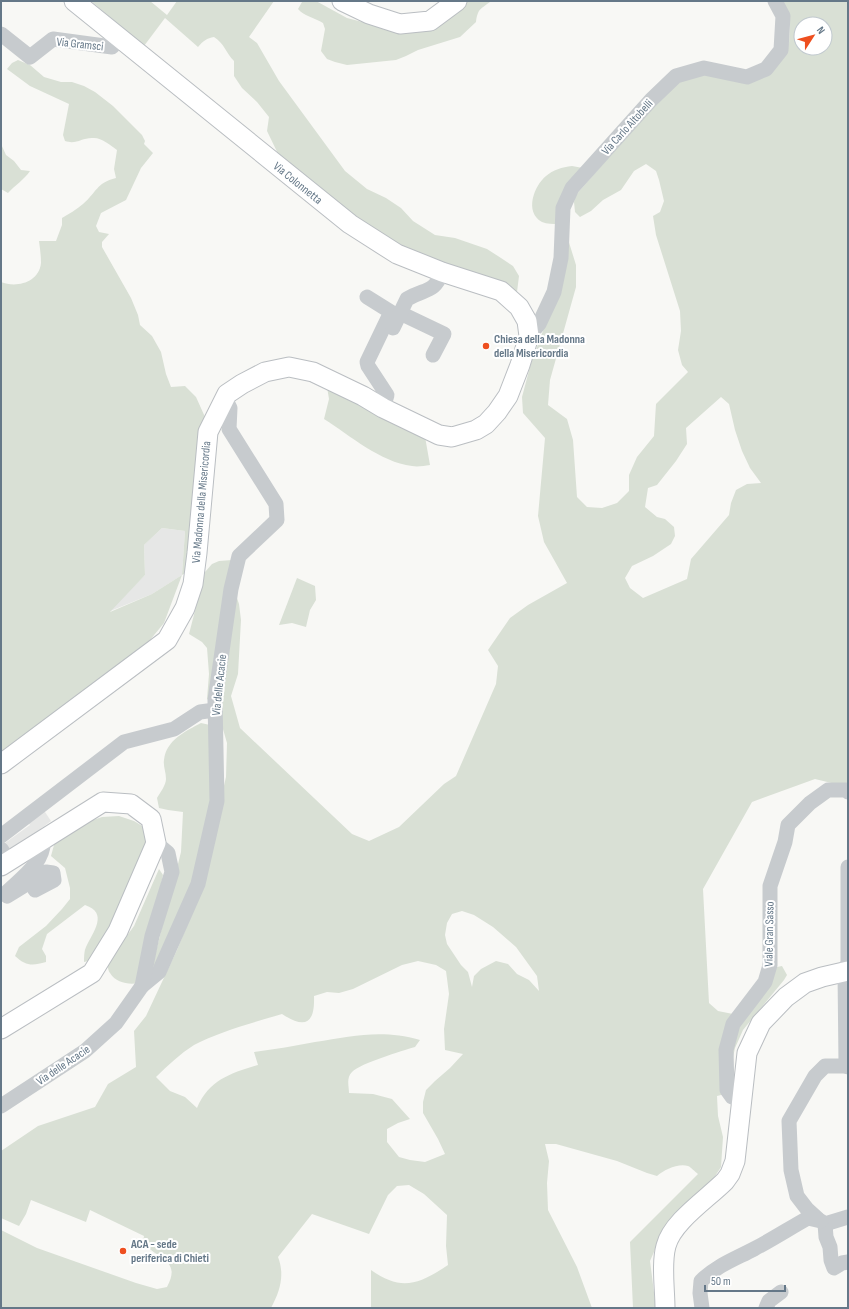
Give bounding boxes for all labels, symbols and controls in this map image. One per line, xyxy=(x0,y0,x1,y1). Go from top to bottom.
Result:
north arrow xyxy=(793,16,833,56)
text: N xyxy=(814,24,828,37)
street label: Via Gramsci xyxy=(56,35,104,54)
street label: Via Carlo Altobelli xyxy=(598,96,656,158)
street label: Via Colonnetta xyxy=(270,159,326,208)
place label: Chiesa della Madonna della Misericordia xyxy=(494,332,585,361)
marker: Chiesa della Madonna della Misericordia xyxy=(481,341,491,351)
street label: Via Madonna della Misericordia xyxy=(189,440,214,564)
street label: Via delle Acacie xyxy=(209,653,230,716)
street label: Viale Gran Sasso xyxy=(761,901,778,967)
street label: Via delle Acacie xyxy=(34,1042,93,1089)
place label: ACA - sede periferica di Chieti xyxy=(130,1237,209,1266)
marker: ACA - sede periferica di Chieti xyxy=(118,1246,128,1256)
scale bar xyxy=(705,1267,785,1293)
text: 50 m xyxy=(711,1274,731,1289)

